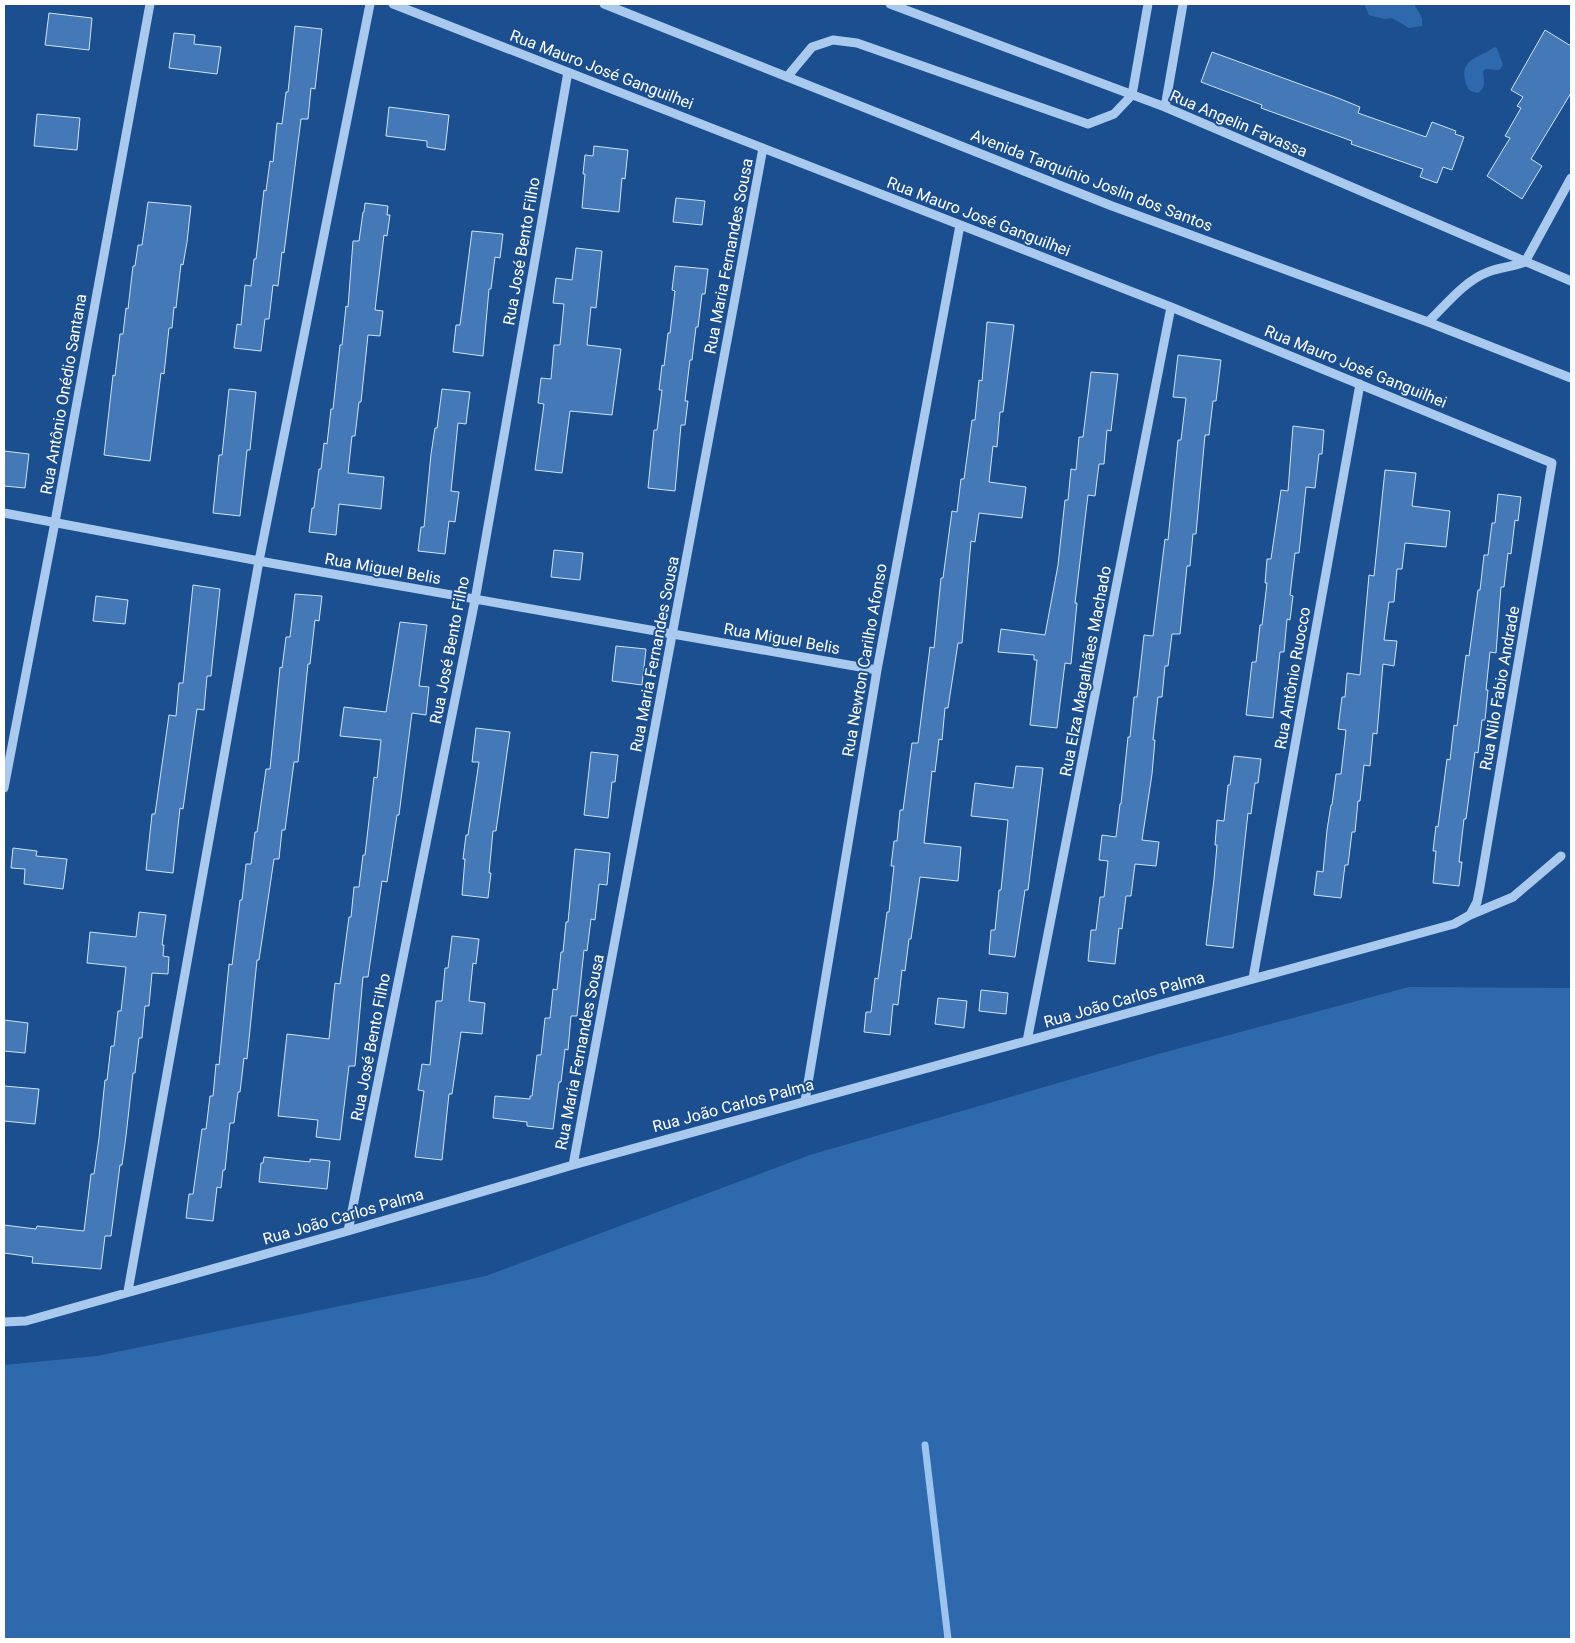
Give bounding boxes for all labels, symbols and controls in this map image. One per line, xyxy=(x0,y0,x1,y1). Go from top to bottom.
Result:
street label: Rua Mauro José Ganguilhei xyxy=(507,26,696,113)
street label: Rua Angelin Favassa xyxy=(1167,86,1310,161)
street label: Avenida Tarquínio Joslin dos Santos xyxy=(968,125,1215,235)
street label: Rua Maria Fernandes Sousa xyxy=(700,157,757,356)
street label: Rua Mauro José Ganguilhei xyxy=(884,173,1073,260)
street label: Rua José Bento Filho xyxy=(499,176,544,327)
street label: Rua Antônio Onédio Santana xyxy=(36,292,91,496)
street label: Rua Mauro José Ganguilhei xyxy=(1262,321,1450,412)
street label: Rua Miguel Belis xyxy=(323,549,443,588)
street label: Rua Maria Fernandes Sousa xyxy=(626,555,683,754)
street label: Rua Newton Carilho Afonso xyxy=(838,562,891,758)
street label: Rua Elza Magalhães Machado xyxy=(1056,564,1115,778)
street label: Rua José Bento Filho xyxy=(426,575,473,726)
street label: Rua Nilo Fabio Andrade xyxy=(1476,604,1523,772)
street label: Rua Antônio Ruocco xyxy=(1271,605,1314,751)
street label: Rua Miguel Belis xyxy=(722,619,842,658)
street label: Rua Maria Fernandes Sousa xyxy=(551,953,608,1152)
street label: Rua João Carlos Palma xyxy=(1042,967,1207,1032)
street label: Rua José Bento Filho xyxy=(347,972,394,1123)
street label: Rua João Carlos Palma xyxy=(650,1075,816,1136)
street label: Rua João Carlos Palma xyxy=(261,1184,426,1249)

